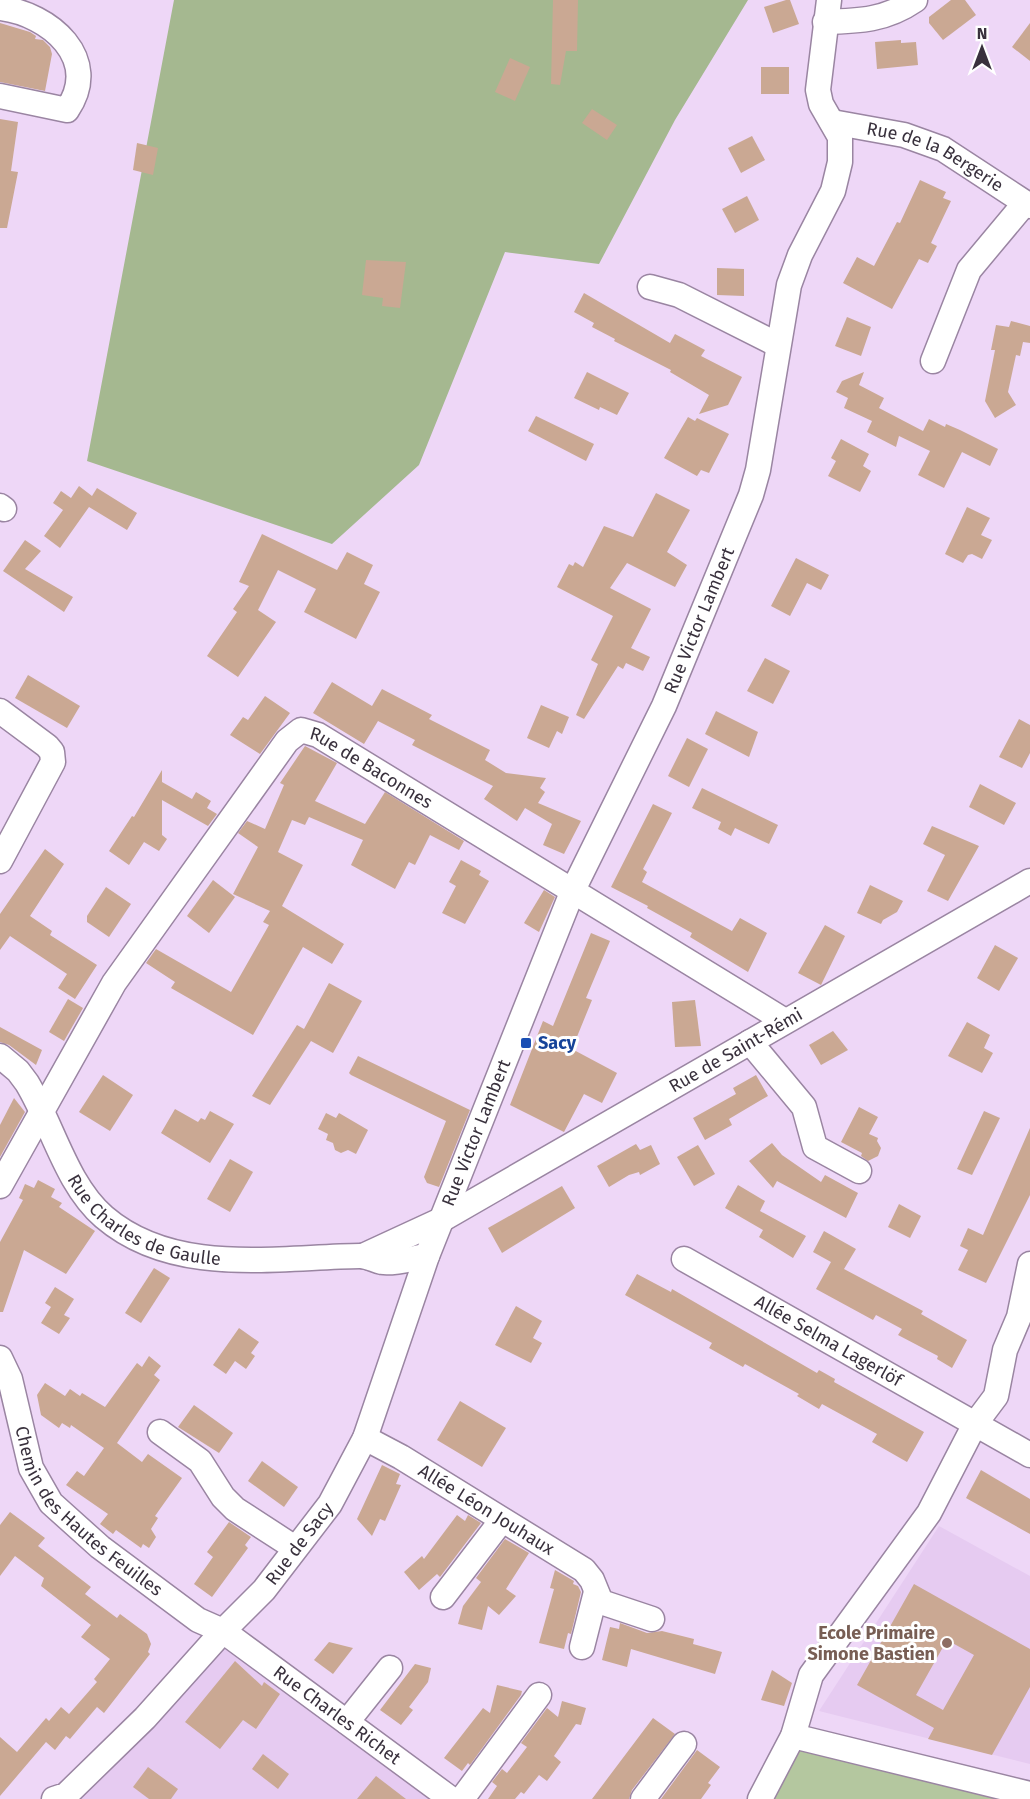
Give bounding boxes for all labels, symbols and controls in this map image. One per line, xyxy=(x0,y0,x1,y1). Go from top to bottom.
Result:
north arrow xyxy=(952,18,1012,78)
text: N xyxy=(977,24,987,43)
street label: Rue de la Bergerie xyxy=(865,117,1008,197)
street label: Rue Victor Lambert xyxy=(659,544,739,697)
street label: Rue de Baconnes xyxy=(307,722,437,813)
street label: Rue de Saint-Rémi xyxy=(665,1003,806,1097)
place label: Sacy xyxy=(538,1032,577,1054)
marker: Sacy xyxy=(519,1036,533,1050)
street label: Rue Victor Lambert xyxy=(437,1056,516,1209)
street label: Rue Charles de Gaulle xyxy=(63,1170,222,1270)
street label: Allée Selma Lagerlöf xyxy=(751,1290,908,1392)
street label: Chemin des Hautes Feuilles xyxy=(10,1424,167,1601)
street label: Allée Léon Jouhaux xyxy=(414,1459,558,1560)
street label: Rue de Sacy xyxy=(261,1498,338,1590)
place label: Ecole Primaire Simone Bastien xyxy=(807,1622,935,1665)
marker: Ecole Primaire Simone Bastien xyxy=(940,1636,954,1650)
street label: Rue Charles Richet xyxy=(269,1661,405,1769)

